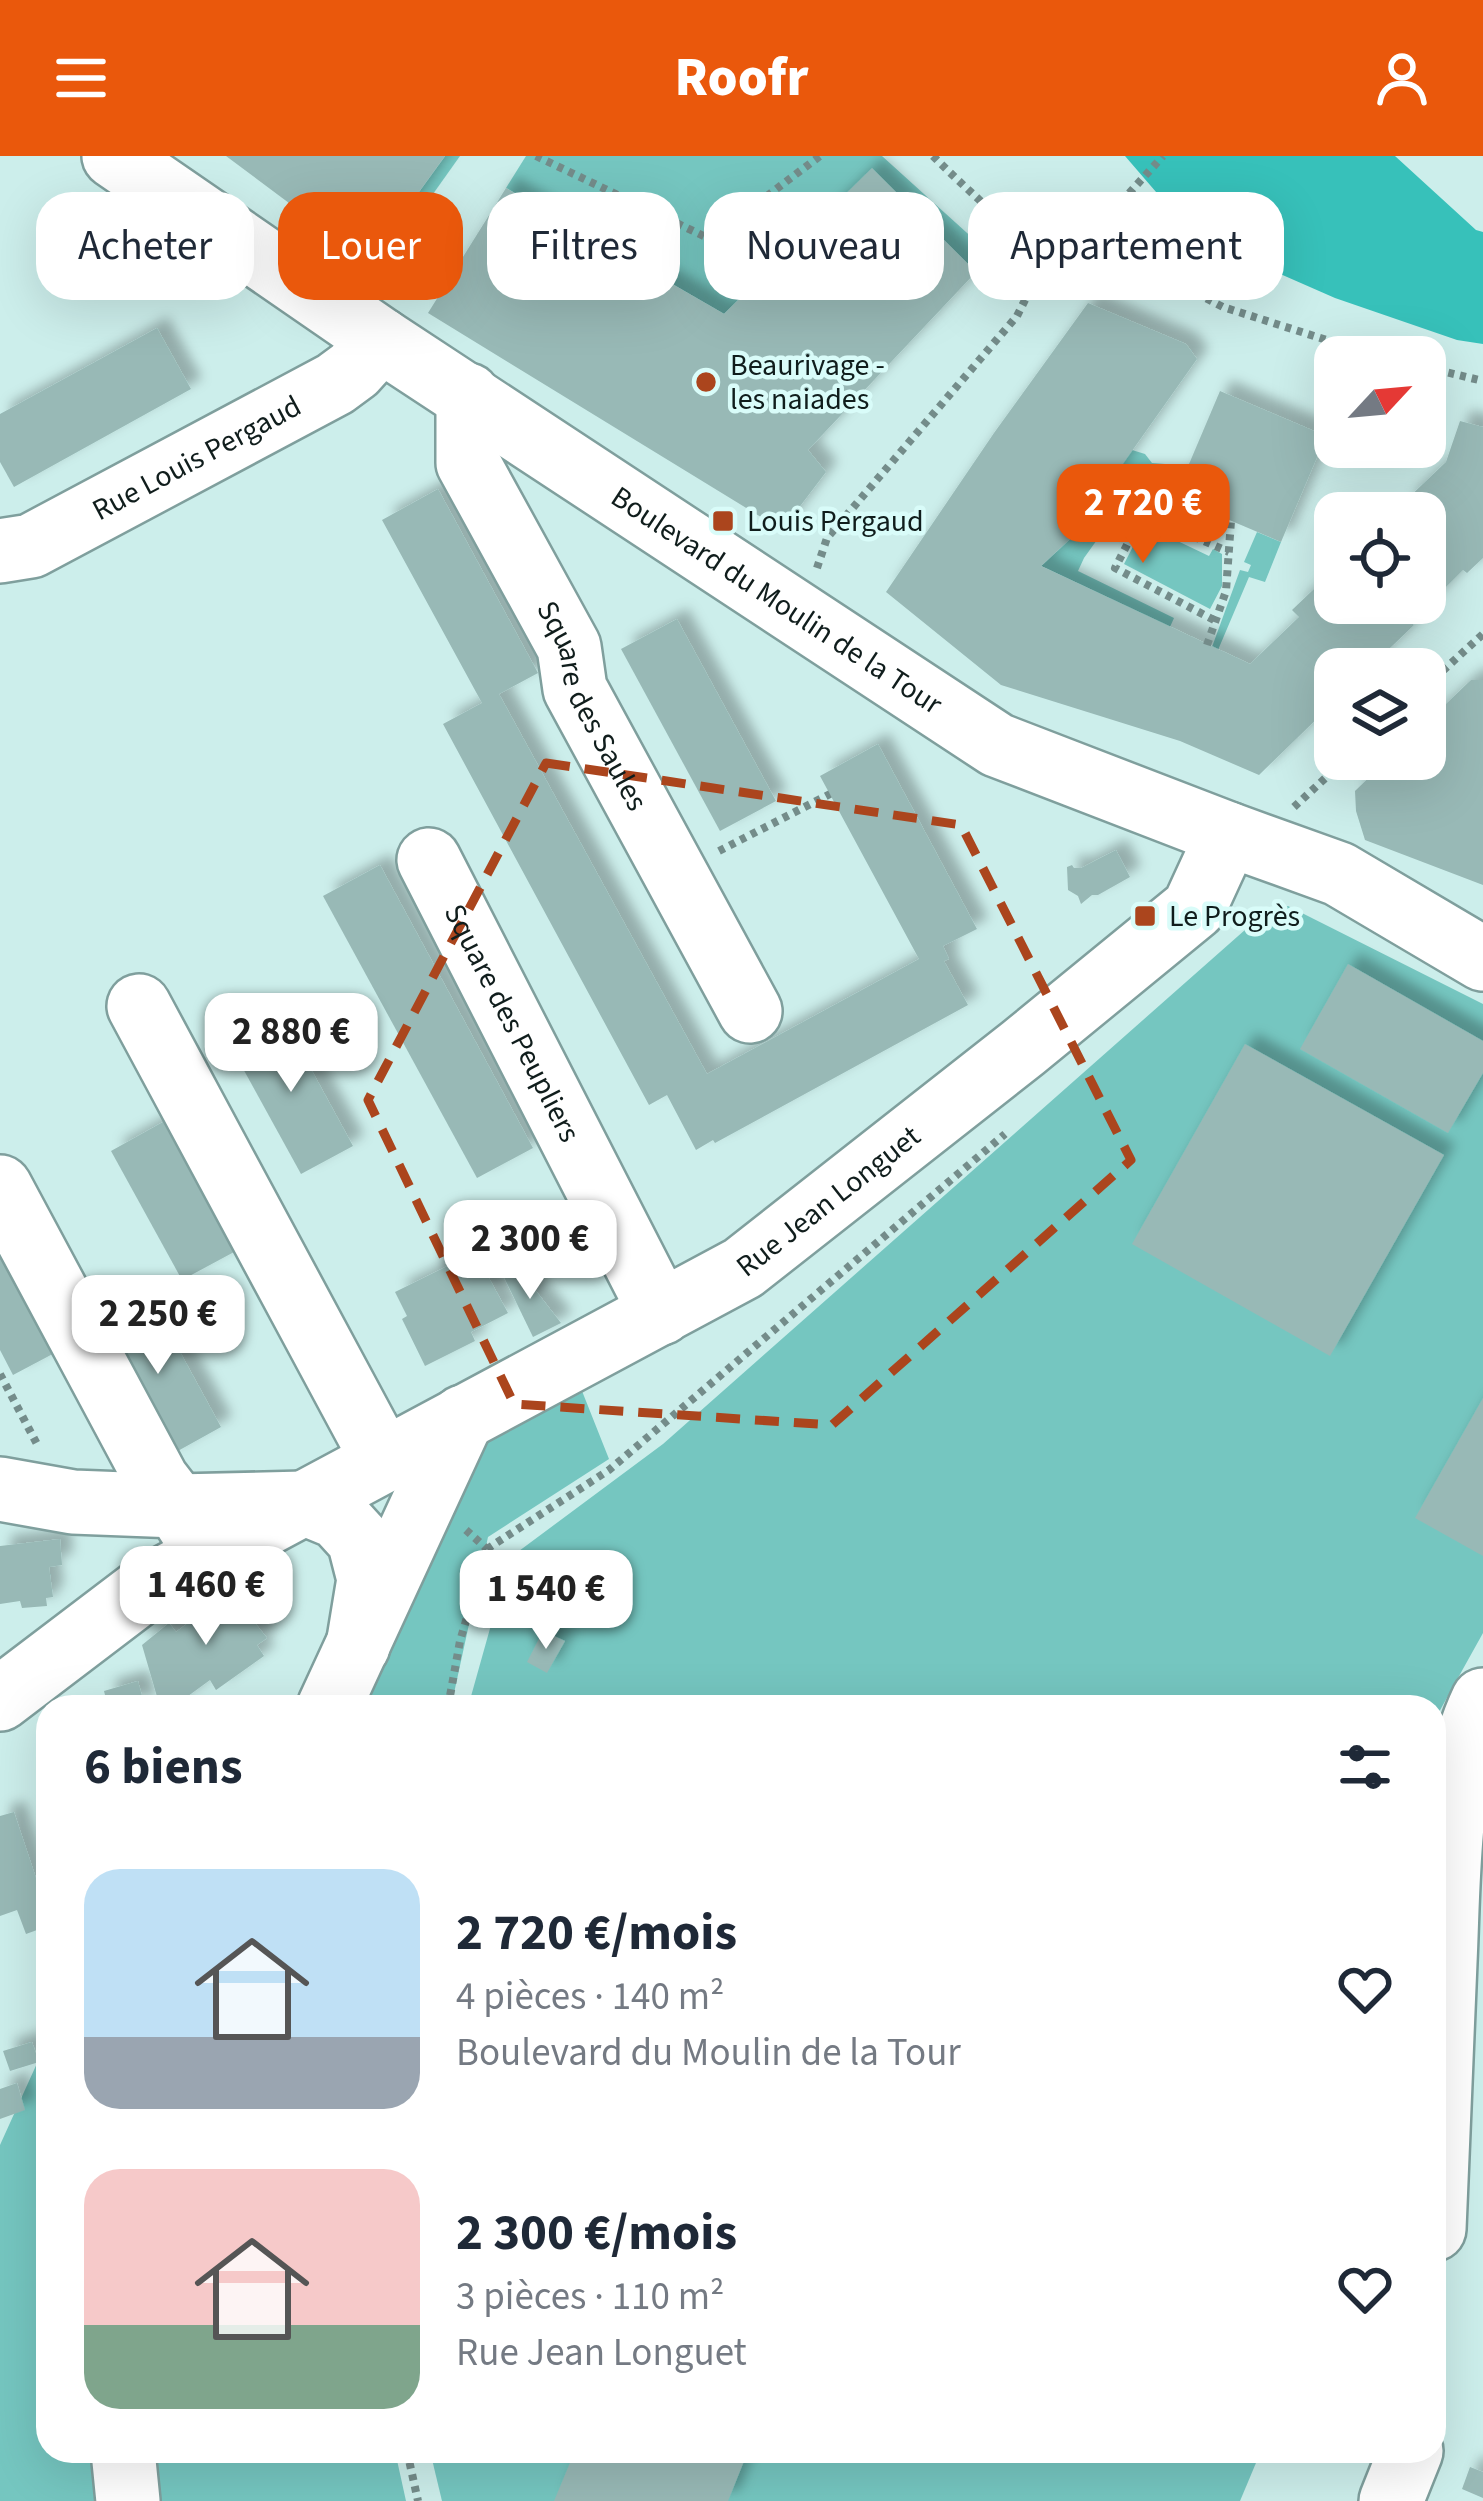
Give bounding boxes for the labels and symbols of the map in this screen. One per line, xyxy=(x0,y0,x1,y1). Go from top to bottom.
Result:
north arrow xyxy=(1314,336,1446,468)
place label: Beaurivage - les naiades xyxy=(730,344,885,421)
marker: Beaurivage - les naiades xyxy=(693,369,719,395)
street label: Rue Louis Pergaud xyxy=(85,385,309,532)
pin: 2 720 € xyxy=(1032,464,1254,566)
street label: Boulevard du Moulin de la Tour xyxy=(602,476,951,726)
place label: Louis Pergaud xyxy=(747,500,924,543)
marker: Louis Pergaud xyxy=(710,508,736,534)
street label: Square des Saules xyxy=(526,593,658,819)
place label: Le Progrès xyxy=(1169,895,1300,938)
street label: Square des Peupliers xyxy=(433,897,591,1150)
marker: Le Progrès xyxy=(1132,903,1158,929)
pin: 2 880 € xyxy=(180,993,402,1095)
street label: Rue Jean Longuet xyxy=(727,1115,930,1288)
pin: 2 300 € xyxy=(419,1200,641,1302)
pin: 2 250 € xyxy=(47,1275,269,1377)
pin: 1 460 € xyxy=(95,1546,317,1648)
pin: 1 540 € xyxy=(435,1550,657,1652)

